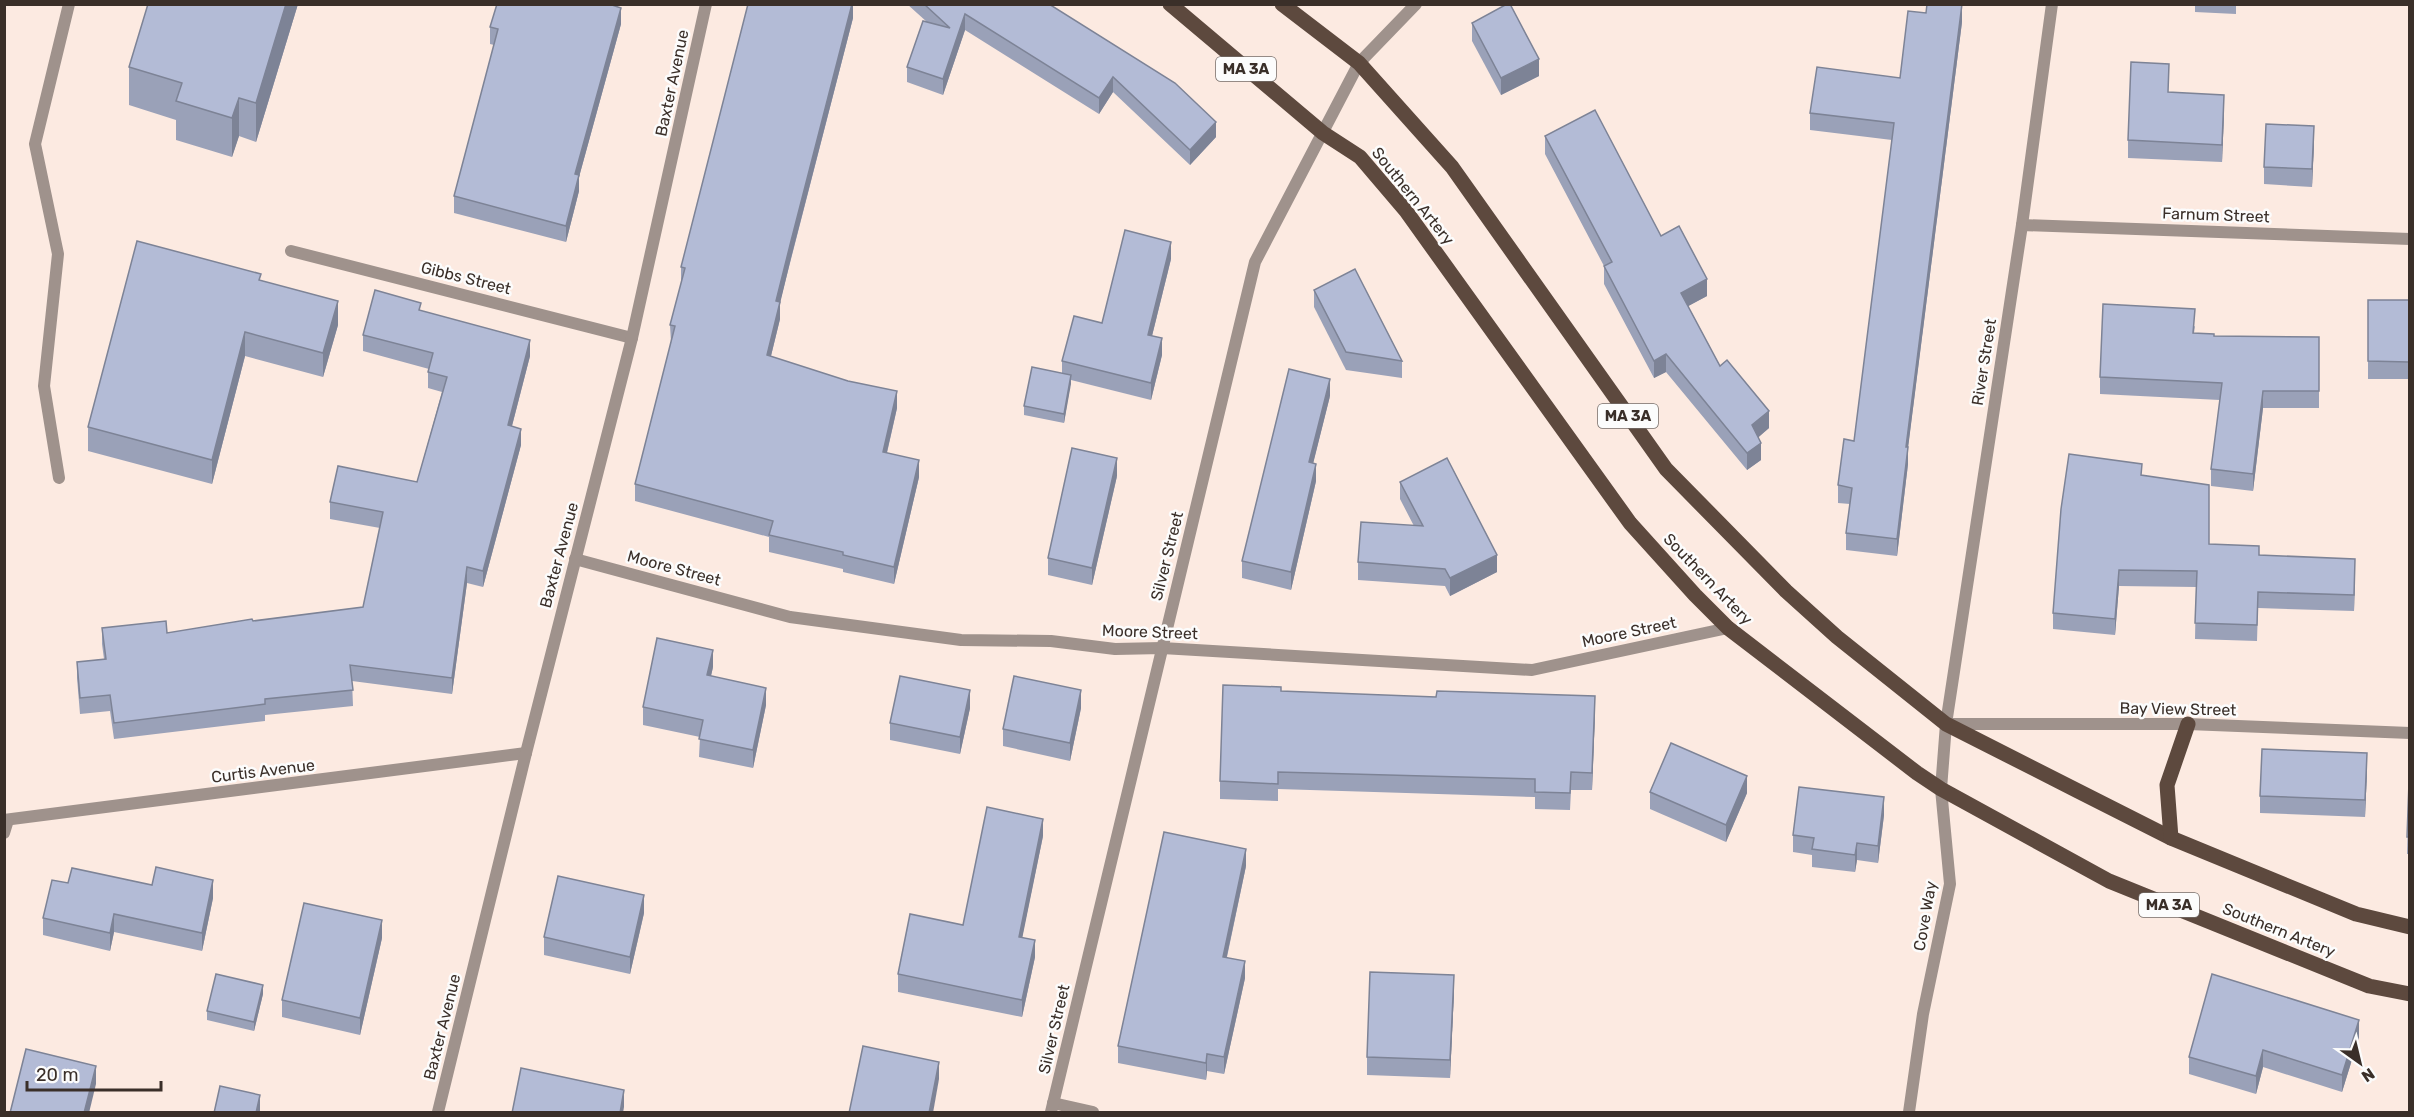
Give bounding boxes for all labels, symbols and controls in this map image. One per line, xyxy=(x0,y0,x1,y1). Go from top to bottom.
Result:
street label: Baxter Avenue xyxy=(651,28,693,138)
road number: MA 3A xyxy=(1216,57,1276,81)
street label: Southern Artery xyxy=(1368,143,1458,249)
street label: Farnum Street xyxy=(2162,204,2270,226)
street label: Gibbs Street xyxy=(419,258,513,298)
street label: River Street xyxy=(1968,317,2000,407)
road number: MA 3A xyxy=(1598,404,1658,428)
street label: Baxter Avenue xyxy=(536,500,582,610)
street label: Silver Street xyxy=(1147,509,1187,603)
street label: Southern Artery xyxy=(1660,529,1757,629)
street label: Moore Street xyxy=(625,546,723,590)
street label: Moore Street xyxy=(1580,613,1678,651)
street label: Moore Street xyxy=(1102,621,1198,643)
street label: Bay View Street xyxy=(2119,698,2237,720)
street label: Curtis Avenue xyxy=(210,755,316,787)
street label: Cove Way xyxy=(1910,879,1941,952)
road number: MA 3A xyxy=(2139,893,2199,917)
street label: Southern Artery xyxy=(2220,899,2338,961)
street label: Baxter Avenue xyxy=(420,972,464,1082)
street label: Silver Street xyxy=(1034,982,1074,1076)
north arrow xyxy=(2330,1033,2390,1093)
scale bar xyxy=(27,1054,160,1092)
text: 20 m xyxy=(36,1064,78,1086)
text: N xyxy=(2358,1064,2378,1086)

